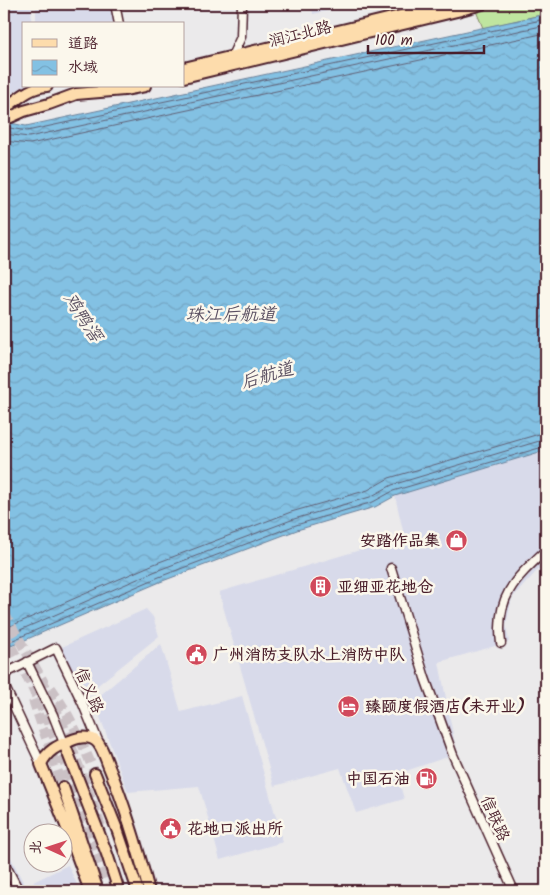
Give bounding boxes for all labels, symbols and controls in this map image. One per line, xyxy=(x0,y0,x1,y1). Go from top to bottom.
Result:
street label: 润江北路 xyxy=(266,15,334,54)
legend xyxy=(22,22,185,88)
scale bar xyxy=(368,22,484,54)
text: 100 m xyxy=(375,29,413,53)
text: 道路 xyxy=(68,32,98,56)
text: 水域 xyxy=(68,56,98,80)
water label: 鸡鸭滘 xyxy=(55,287,110,351)
water label: 珠江后航道 xyxy=(186,301,278,330)
water label: 后航道 xyxy=(237,355,299,398)
shop icon: 安踏作品集 xyxy=(444,528,468,552)
place label: 安踏作品集 xyxy=(360,529,440,554)
building icon: 亚细亚花地仓 xyxy=(309,574,333,598)
place label: 亚细亚花地仓 xyxy=(337,575,433,600)
public building icon: 广州消防支队水上消防中队 xyxy=(185,642,209,666)
place label: 广州消防支队水上消防中队 xyxy=(213,643,405,668)
street label: 信义路 xyxy=(67,664,110,718)
hotel icon: 臻颐度假酒店(未开业) xyxy=(337,694,361,718)
place label: 臻颐度假酒店(未开业) xyxy=(365,695,525,720)
fuel station icon: 中国石油 xyxy=(414,766,438,790)
place label: 中国石油 xyxy=(346,767,410,792)
street label: 信联路 xyxy=(473,792,516,846)
public building icon: 花地口派出所 xyxy=(159,816,183,840)
place label: 花地口派出所 xyxy=(187,817,283,842)
north arrow xyxy=(22,822,72,872)
text: 北 xyxy=(25,840,47,855)

